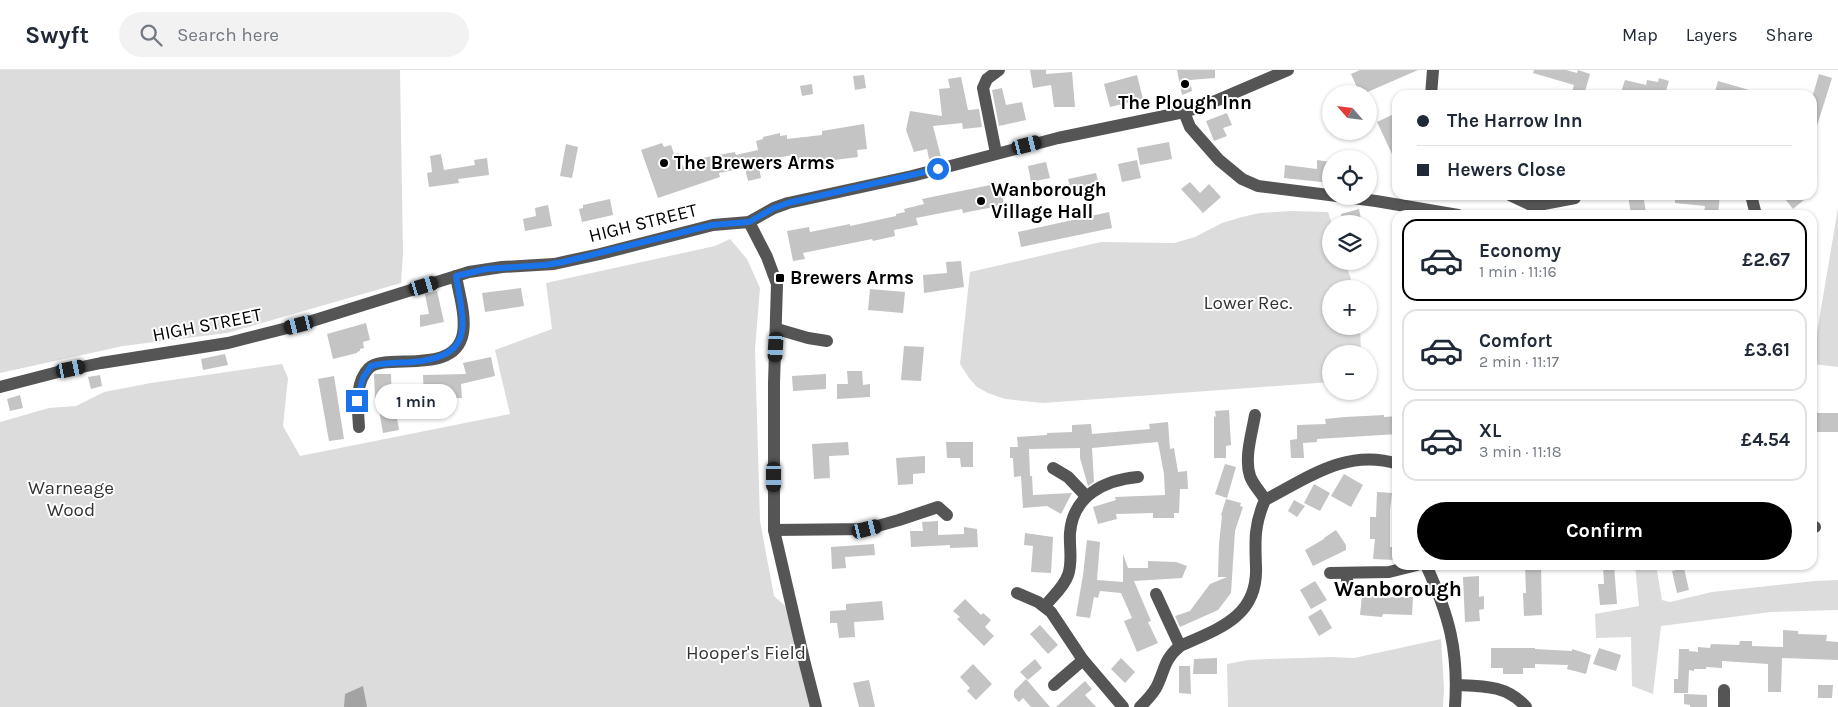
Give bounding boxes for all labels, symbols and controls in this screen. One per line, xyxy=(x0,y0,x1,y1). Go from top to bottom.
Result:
search box xyxy=(119,12,469,57)
text: Swyft xyxy=(25,21,89,49)
icon: search xyxy=(137,21,165,49)
text: Search here xyxy=(177,24,279,46)
text: Map xyxy=(1622,24,1658,46)
text: Layers xyxy=(1686,24,1738,46)
text: Share xyxy=(1766,24,1813,46)
marker: The Plough Inn xyxy=(1179,78,1191,90)
north arrow xyxy=(1322,85,1378,140)
map controls xyxy=(1322,85,1377,400)
place label: The Plough Inn xyxy=(1118,92,1252,114)
text: The Harrow Inn xyxy=(1447,110,1583,132)
car xyxy=(1010,134,1043,156)
button: locate xyxy=(1322,150,1377,205)
place label: The Brewers Arms xyxy=(674,152,835,174)
marker: The Brewers Arms xyxy=(658,157,670,169)
route start xyxy=(927,158,949,180)
text: Hewers Close xyxy=(1447,159,1566,181)
place label: Wanborough Village Hall xyxy=(991,179,1107,223)
marker: Wanborough Village Hall xyxy=(975,195,987,207)
street label: HIGH STREET xyxy=(586,199,700,247)
button: layers xyxy=(1322,215,1377,270)
icon: car xyxy=(1419,238,1464,283)
text: Economy xyxy=(1479,240,1561,262)
text: £2.67 xyxy=(1742,249,1790,271)
text: 1 min · 11:16 xyxy=(1479,262,1557,281)
place label: Brewers Arms xyxy=(790,267,914,289)
marker: Brewers Arms xyxy=(774,272,786,284)
car xyxy=(407,274,440,298)
button: + xyxy=(1322,280,1377,335)
park label: Lower Rec. xyxy=(1204,292,1292,314)
street label: HIGH STREET xyxy=(150,304,264,346)
car xyxy=(282,314,315,336)
icon: car xyxy=(1419,328,1464,373)
text: Comfort xyxy=(1479,330,1553,352)
car xyxy=(767,332,784,362)
text: £3.61 xyxy=(1744,339,1790,361)
button: − xyxy=(1322,345,1377,400)
text: 2 min · 11:17 xyxy=(1479,352,1559,371)
car xyxy=(54,359,87,379)
callout: 1 min xyxy=(374,384,457,418)
route end xyxy=(346,390,368,412)
text: 1 min xyxy=(396,392,436,411)
icon: car xyxy=(1419,418,1464,463)
text: XL xyxy=(1479,420,1501,442)
text: £4.54 xyxy=(1741,429,1790,451)
text: 3 min · 11:18 xyxy=(1479,442,1561,461)
car xyxy=(766,462,781,492)
park label: Warneage Wood xyxy=(28,477,114,521)
button: Confirm xyxy=(1417,502,1792,560)
car xyxy=(850,518,883,540)
district label: Wanborough xyxy=(1334,577,1462,601)
park label: Hooper's Field xyxy=(686,642,806,664)

